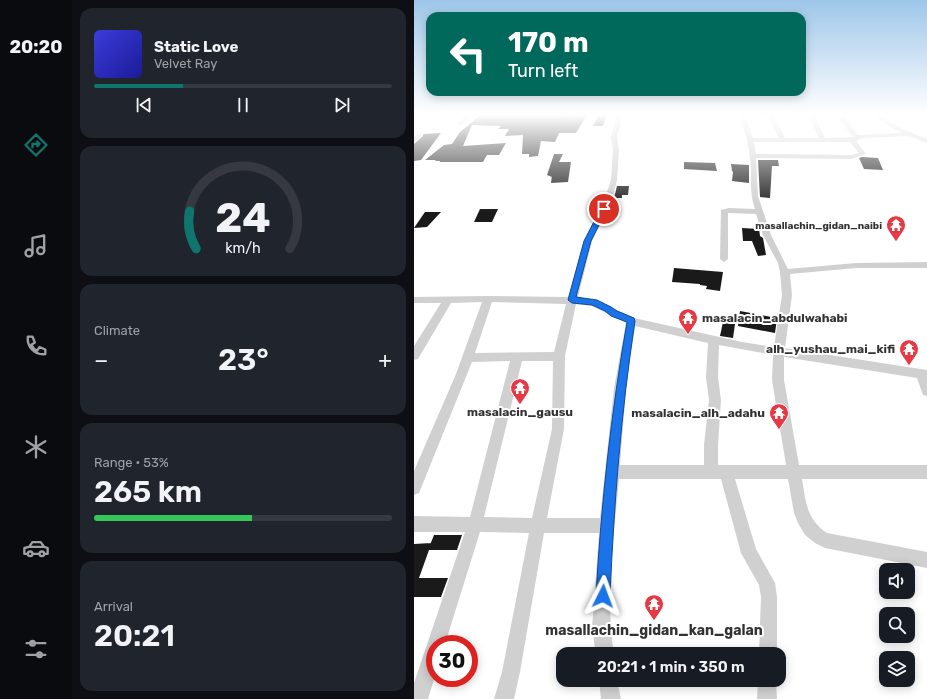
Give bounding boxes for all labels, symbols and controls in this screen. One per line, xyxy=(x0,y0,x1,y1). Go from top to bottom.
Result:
text: 170 m xyxy=(508,26,589,59)
icon: left xyxy=(442,28,494,80)
text: 20:20 xyxy=(9,36,63,58)
text: Static Love xyxy=(154,38,238,56)
text: Velvet Ray xyxy=(154,56,217,71)
text: Turn left xyxy=(508,60,578,82)
icon: previous xyxy=(133,94,155,116)
icon: pause xyxy=(232,94,254,116)
icon: next xyxy=(331,94,353,116)
icon: directions xyxy=(22,131,50,159)
pin xyxy=(587,192,621,226)
text: 24 xyxy=(215,193,271,242)
icon: arrive xyxy=(593,198,615,220)
temple icon: masallachin_gidan_naibi xyxy=(885,214,907,242)
place label: masallachin_gidan_naibi xyxy=(755,220,882,232)
icon: music xyxy=(22,232,50,260)
text: km/h xyxy=(225,240,261,257)
temple icon: masalacin_abdulwahabi xyxy=(677,307,699,335)
place label: masalacin_abdulwahabi xyxy=(702,311,848,325)
text: Climate xyxy=(94,323,140,338)
icon: phone xyxy=(22,332,50,360)
temple icon: alh_yushau_mai_kifi xyxy=(898,338,920,366)
text: 23° xyxy=(218,342,269,378)
place label: alh_yushau_mai_kifi xyxy=(766,342,895,356)
text: − xyxy=(94,347,108,374)
text: + xyxy=(378,347,392,374)
temple icon: masalacin_gausu xyxy=(509,377,531,405)
temple icon: masalacin_alh_adahu xyxy=(768,402,790,430)
place label: masalacin_gausu xyxy=(467,405,573,419)
place label: masalacin_alh_adahu xyxy=(631,406,765,420)
icon: climate xyxy=(22,433,50,461)
text: Range · 53% xyxy=(94,455,169,470)
text: 265 km xyxy=(94,474,202,510)
icon: car xyxy=(22,534,50,562)
map controls xyxy=(879,563,915,687)
button: sound xyxy=(879,563,915,599)
position arrow xyxy=(582,575,624,617)
temple icon: masallachin_gidan_kan_galan xyxy=(643,593,665,621)
text: Arrival xyxy=(94,599,133,614)
button: search xyxy=(879,607,915,643)
text: 20:21 xyxy=(94,618,175,654)
place label: masallachin_gidan_kan_galan xyxy=(545,622,763,639)
icon: filters xyxy=(22,635,50,663)
speed limit sign: 30 xyxy=(426,635,478,687)
button: layers xyxy=(879,651,915,687)
text: 20:21 · 1 min · 350 m xyxy=(597,658,745,676)

